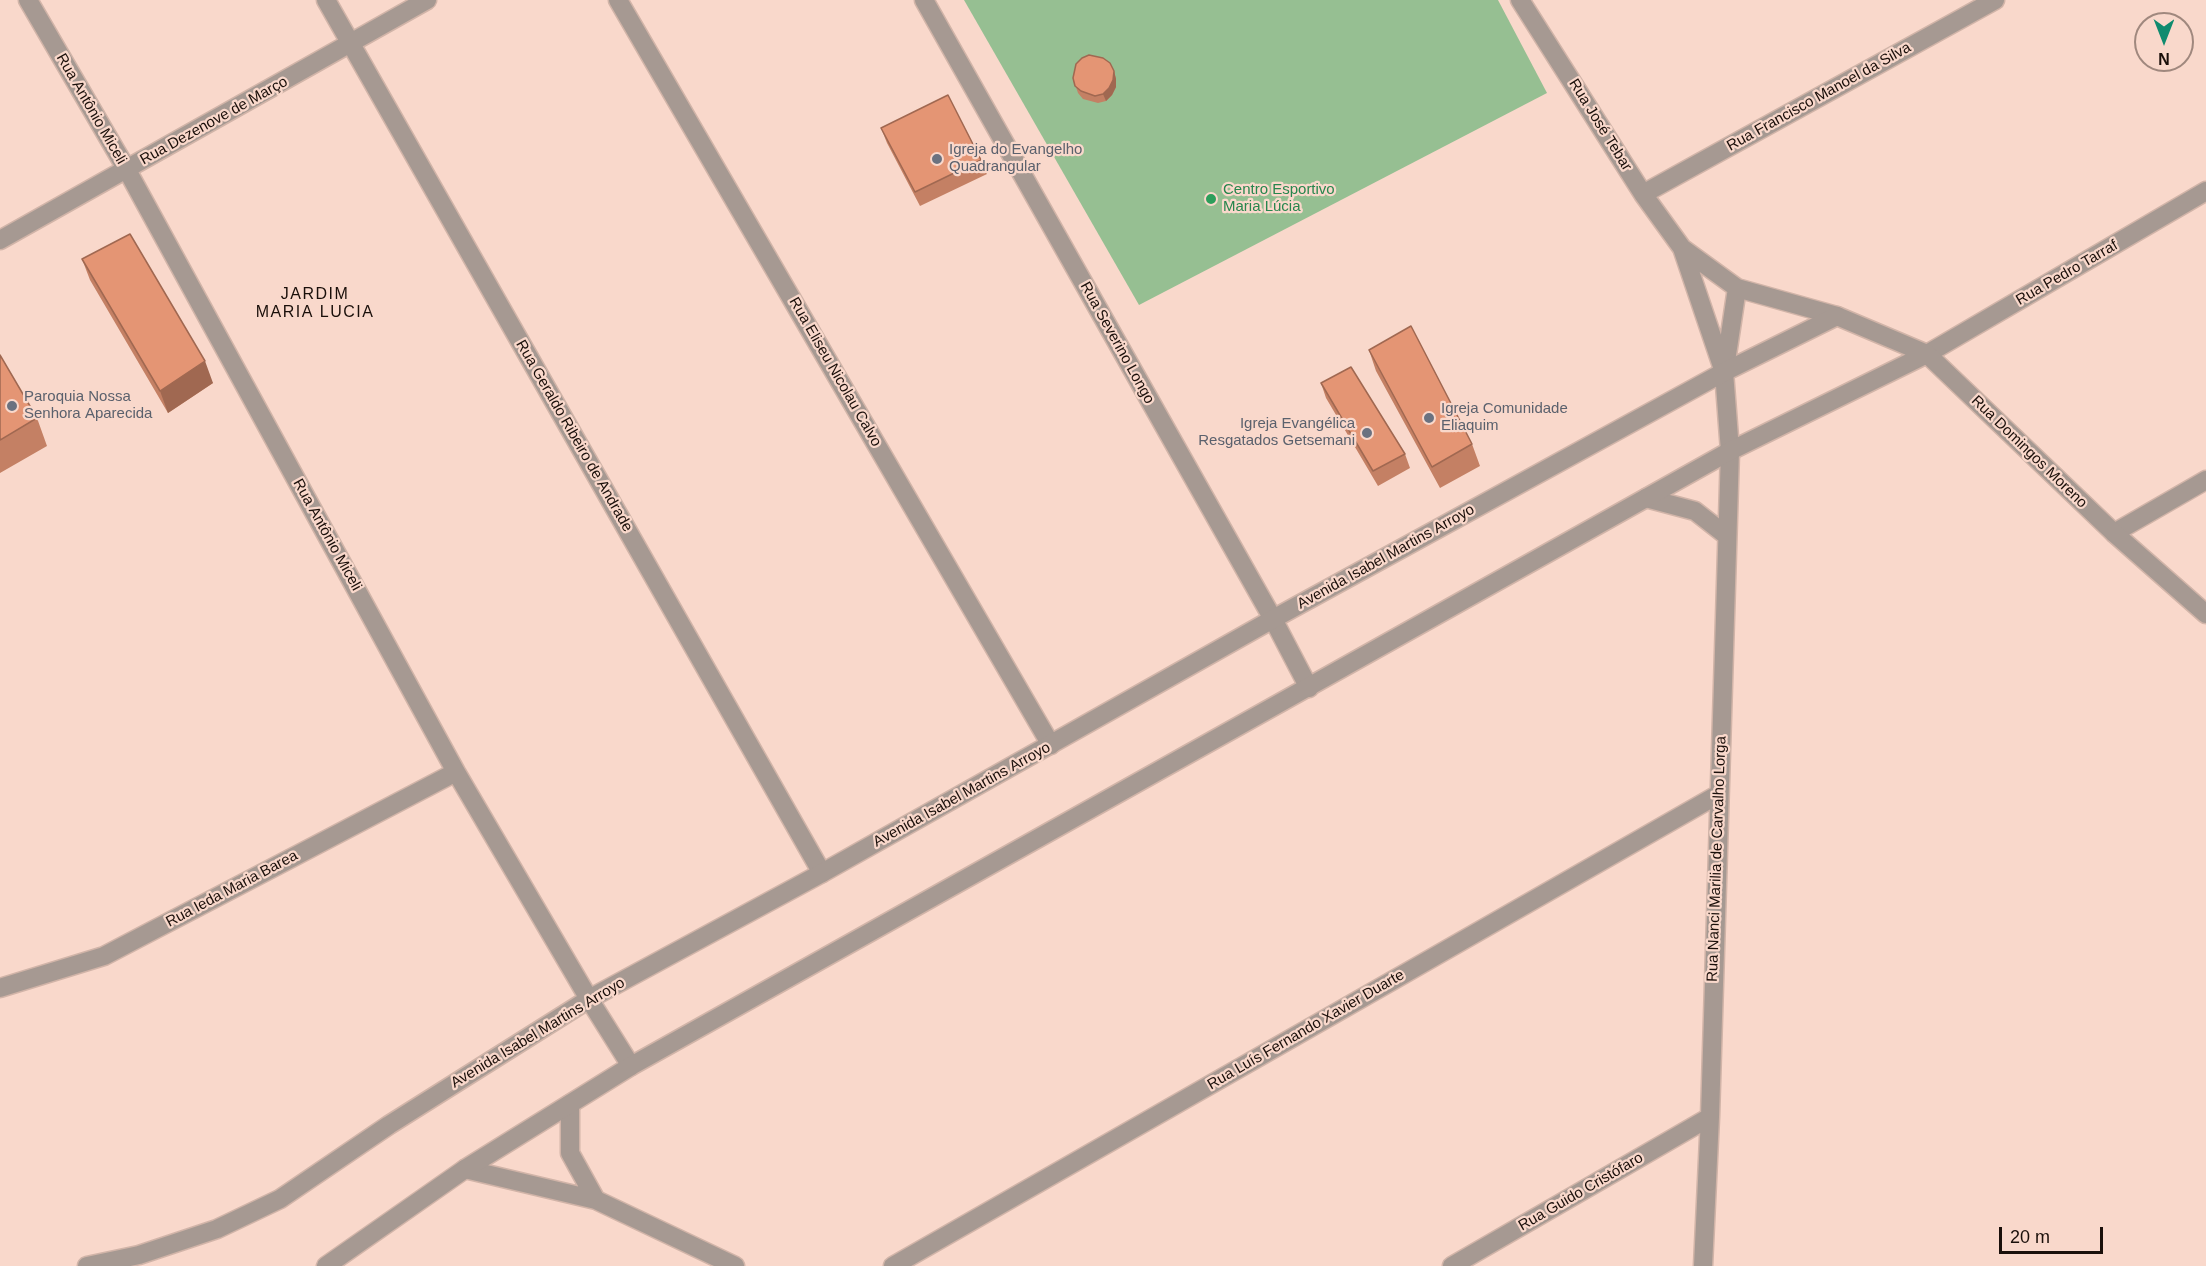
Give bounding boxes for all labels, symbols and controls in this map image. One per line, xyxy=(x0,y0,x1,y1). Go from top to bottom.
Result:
north arrow xyxy=(2134,12,2194,72)
street label: Rua Francisco Manoel da Silva xyxy=(1724,39,1914,155)
street label: Rua Antônio Miceli xyxy=(52,50,130,168)
text: N xyxy=(2158,50,2170,67)
street label: Rua Dezenove de Março xyxy=(137,73,291,169)
street label: Rua José Tebar xyxy=(1565,76,1635,174)
place label: Igreja do Evangelho Quadrangular xyxy=(949,141,1082,176)
marker: Igreja do Evangelho Quadrangular xyxy=(930,152,944,166)
place label: Centro Esportivo Maria Lúcia xyxy=(1223,181,1335,216)
marker: Centro Esportivo Maria Lúcia xyxy=(1204,192,1218,206)
street label: Rua Pedro Tarraf xyxy=(2013,237,2121,309)
street label: Rua Severino Longo xyxy=(1076,279,1158,407)
district label: JARDIM MARIA LUCIA xyxy=(256,285,374,323)
street label: Rua Eliseu Nicolau Calvo xyxy=(785,294,885,450)
street label: Rua Geraldo Ribeiro de Andrade xyxy=(512,337,636,535)
place label: Paroquia Nossa Senhora Aparecida xyxy=(24,388,152,423)
street label: Rua Domingos Moreno xyxy=(1967,392,2091,512)
marker: Paroquia Nossa Senhora Aparecida xyxy=(5,399,19,413)
place label: Igreja Comunidade Eliaquim xyxy=(1441,400,1568,435)
marker: Igreja Comunidade Eliaquim xyxy=(1422,411,1436,425)
place label: Igreja Evangélica Resgatados Getsemani xyxy=(1198,415,1355,450)
marker: Igreja Evangélica Resgatados Getsemani xyxy=(1360,426,1374,440)
street label: Rua Antônio Miceli xyxy=(289,476,365,594)
street label: Avenida Isabel Martins Arroyo xyxy=(1294,501,1478,613)
street label: Rua Nanci Marilia de Carvalho Lorga xyxy=(1704,736,1730,982)
street label: Avenida Isabel Martins Arroyo xyxy=(870,739,1054,851)
street label: Rua Ieda Maria Barea xyxy=(163,847,301,931)
street label: Rua Luís Fernando Xavier Duarte xyxy=(1204,966,1408,1094)
street label: Avenida Isabel Martins Arroyo xyxy=(448,974,628,1092)
street label: Rua Guido Cristófaro xyxy=(1515,1149,1647,1235)
scale bar xyxy=(2002,1215,2106,1253)
text: 20 m xyxy=(2010,1227,2050,1247)

